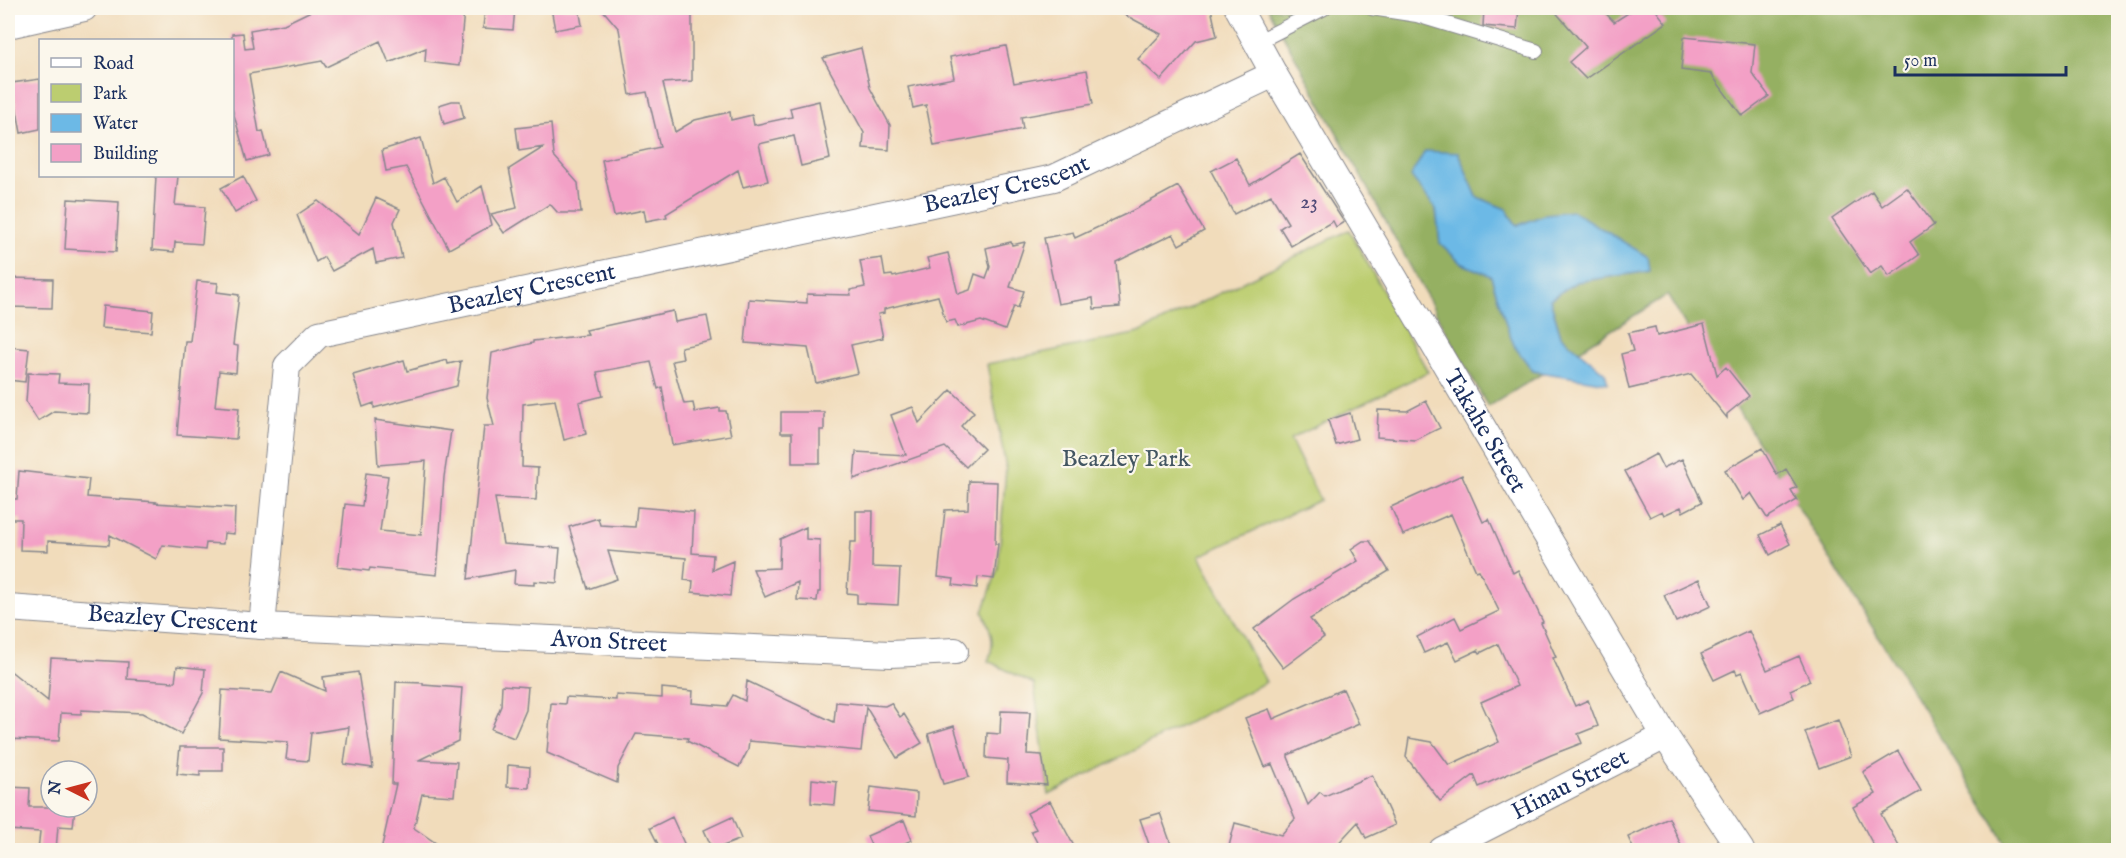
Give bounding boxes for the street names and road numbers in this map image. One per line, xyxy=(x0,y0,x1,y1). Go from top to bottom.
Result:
street label: Beazley Crescent xyxy=(921,148,1094,221)
street label: Beazley Crescent xyxy=(445,256,618,322)
street label: Takahe Street xyxy=(1437,364,1533,498)
street label: Beazley Crescent xyxy=(86,598,259,641)
street label: Avon Street xyxy=(549,623,668,660)
street label: Hinau Street xyxy=(1506,742,1634,827)

